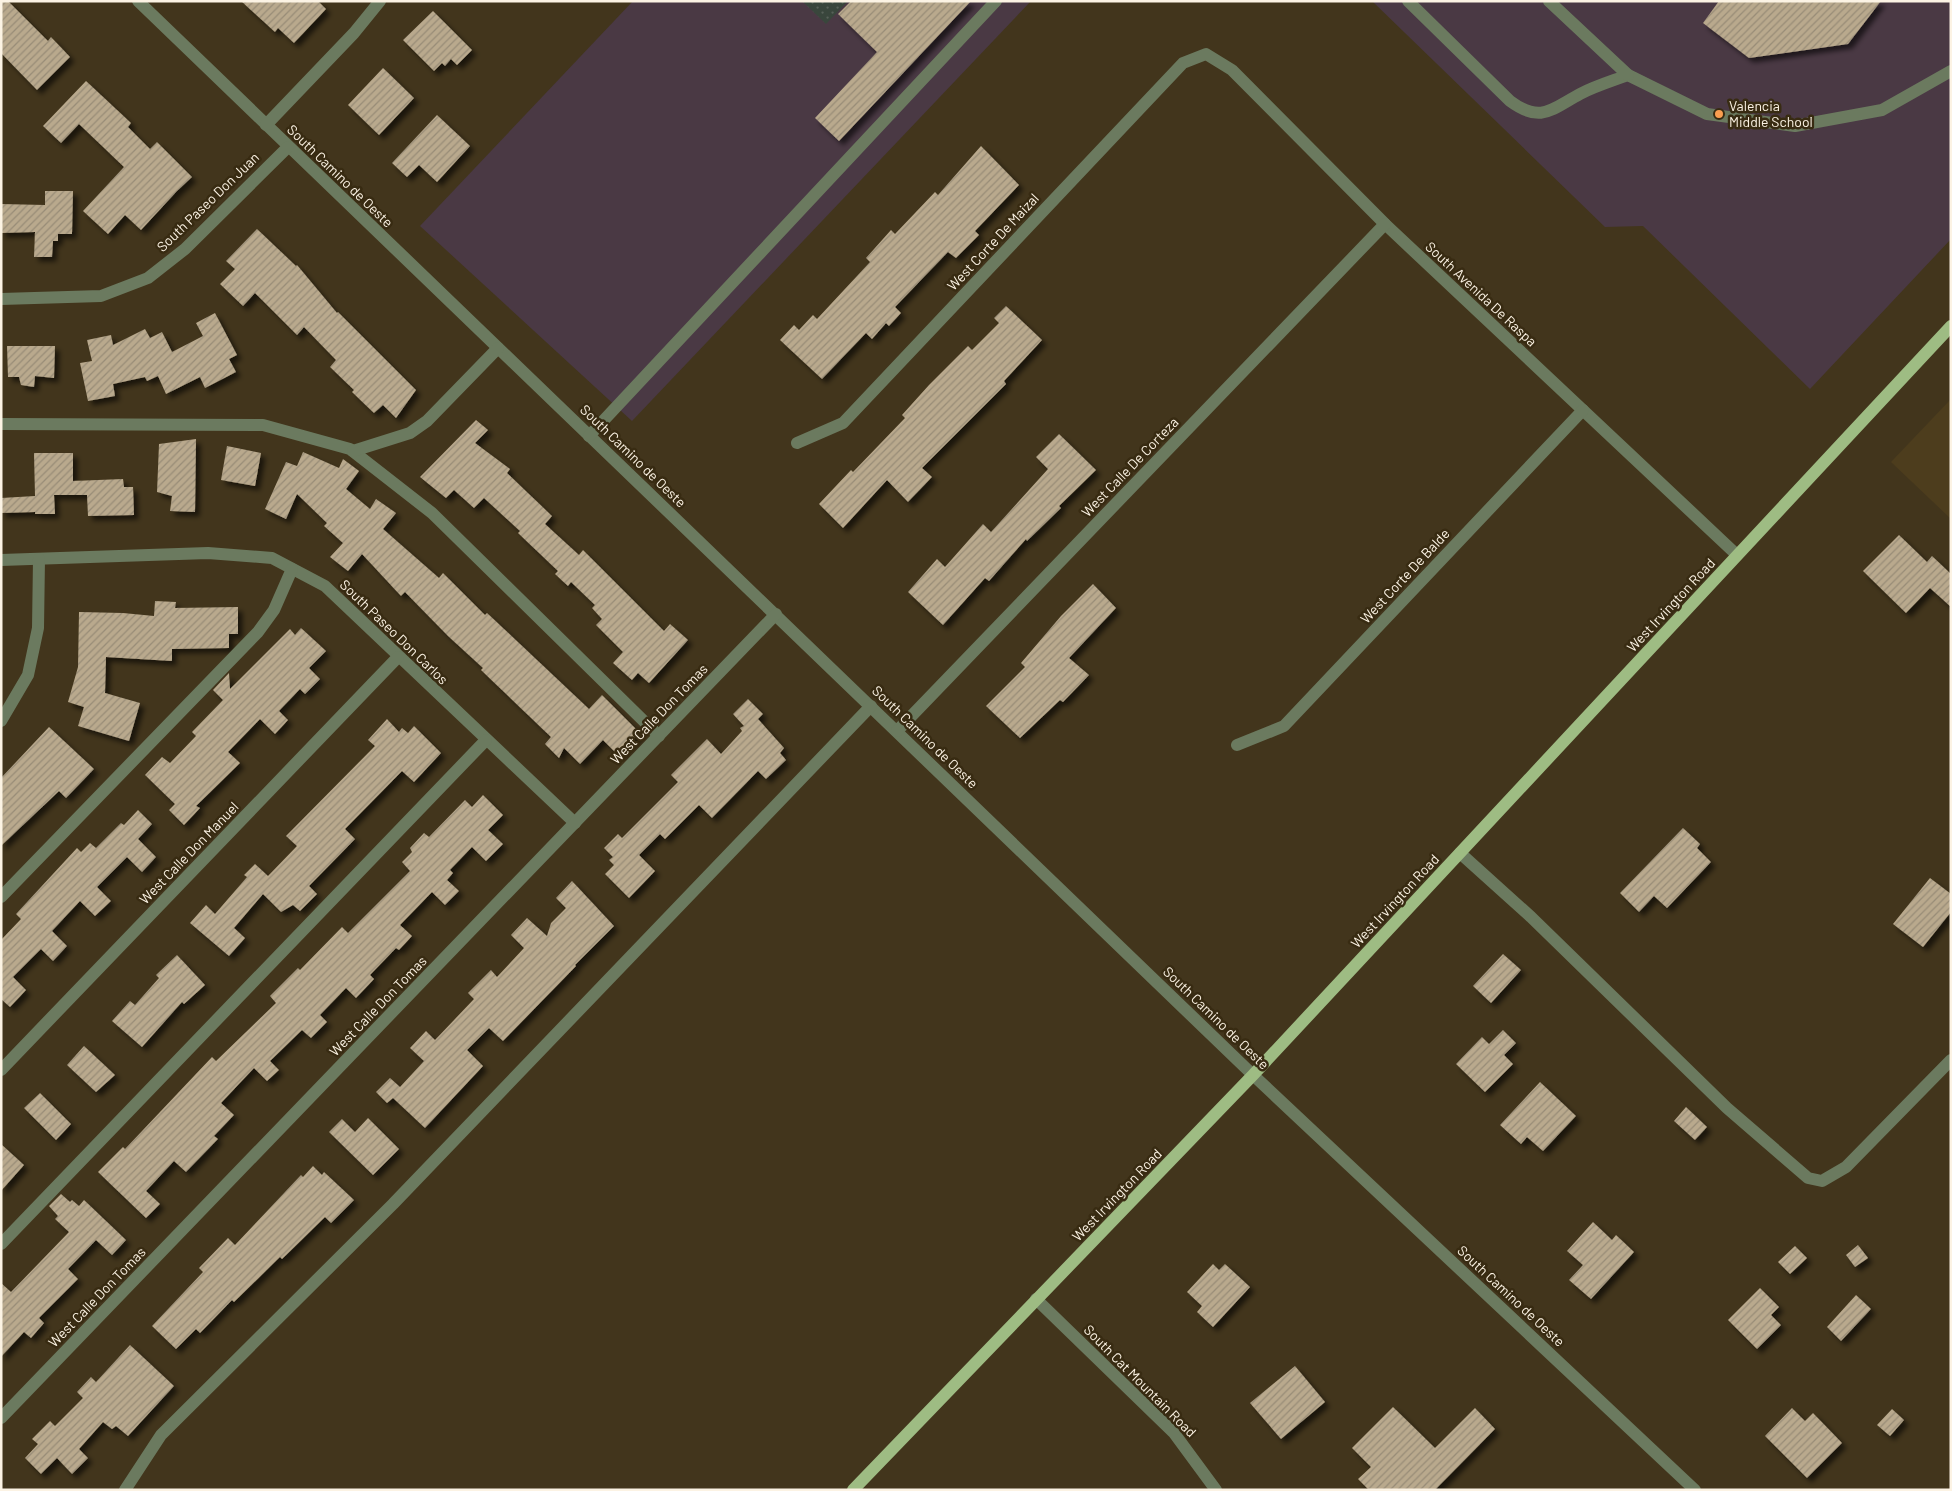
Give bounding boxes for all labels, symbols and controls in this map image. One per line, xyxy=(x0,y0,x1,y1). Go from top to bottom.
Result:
place label: Valencia Middle School xyxy=(1729,97,1813,130)
marker: Valencia Middle School xyxy=(1713,108,1725,120)
street label: South Camino de Oeste xyxy=(284,121,397,231)
street label: South Paseo Don Juan xyxy=(153,148,262,255)
street label: West Corte De Maizal xyxy=(943,190,1042,294)
street label: South Avenida De Raspa xyxy=(1422,238,1540,350)
street label: South Camino de Oeste xyxy=(577,401,690,511)
street label: West Calle De Corteza xyxy=(1078,413,1182,520)
street label: West Corte De Balde xyxy=(1356,525,1453,627)
street label: West Irvington Road xyxy=(1623,554,1718,655)
street label: South Paseo Don Carlos xyxy=(337,576,452,688)
street label: West Calle Don Tomas xyxy=(606,660,711,767)
street label: South Camino de Oeste xyxy=(869,682,982,792)
street label: West Calle Don Manuel xyxy=(136,798,242,907)
street label: West Irvington Road xyxy=(1347,850,1442,951)
street label: West Calle Don Tomas xyxy=(325,952,430,1059)
street label: South Camino de Oeste xyxy=(1160,963,1273,1073)
street label: West Irvington Road xyxy=(1068,1145,1165,1244)
street label: South Camino de Oeste xyxy=(1454,1242,1568,1350)
street label: West Calle Don Tomas xyxy=(44,1243,149,1350)
street label: South Cat Mountain Road xyxy=(1081,1321,1200,1440)

